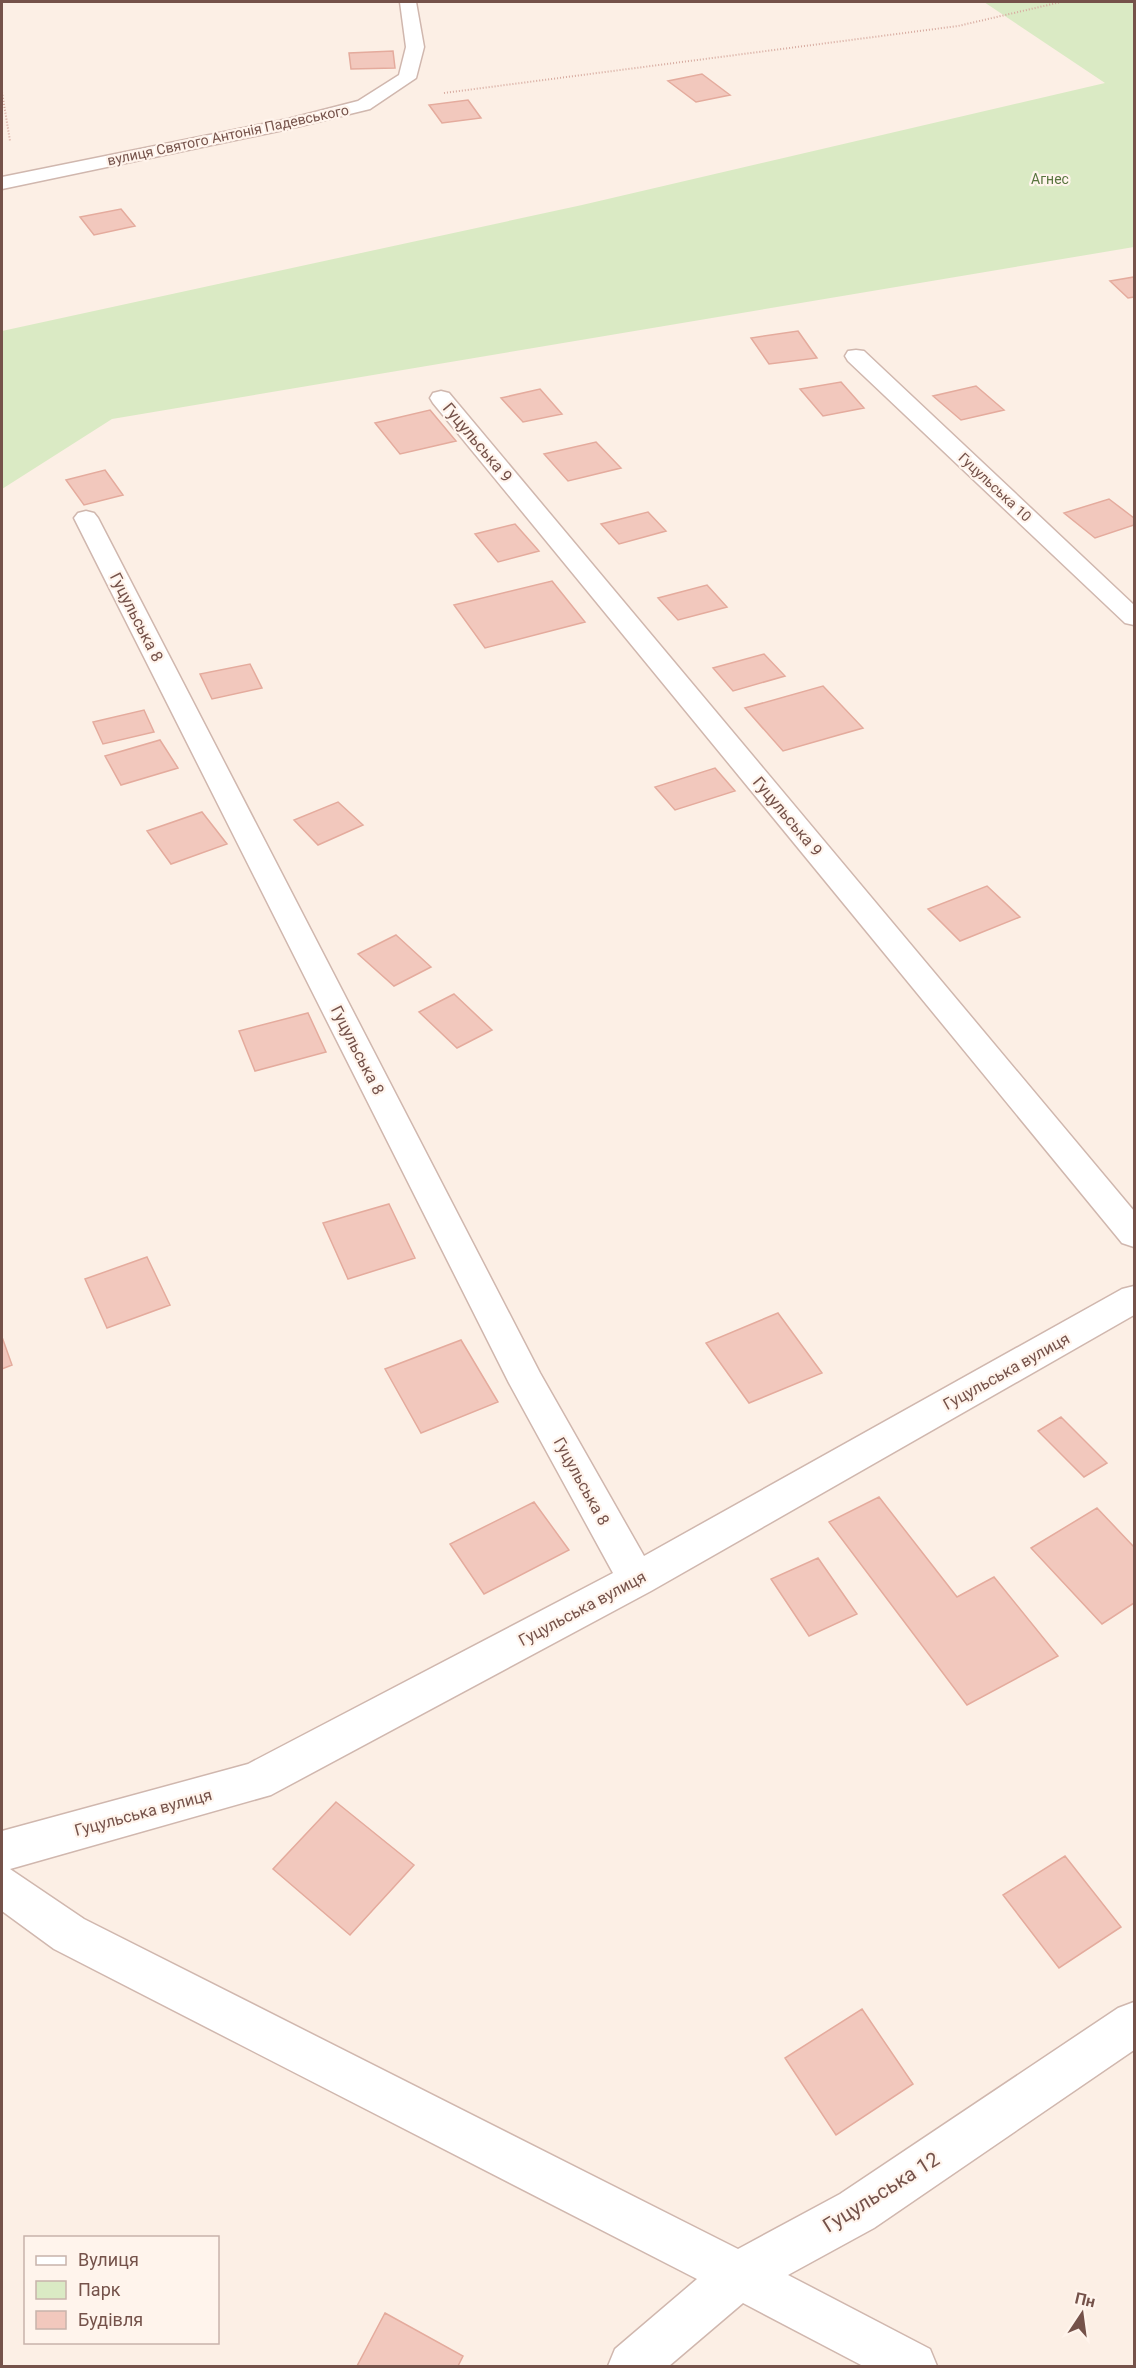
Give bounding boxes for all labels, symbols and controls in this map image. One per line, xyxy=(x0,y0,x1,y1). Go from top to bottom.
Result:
street label: вулиця Святого Антонія Падевського xyxy=(106,102,350,168)
park label: Агнес xyxy=(1031,171,1069,187)
street label: Гуцульська 9 xyxy=(439,399,516,486)
street label: Гуцульська 10 xyxy=(955,449,1035,525)
street label: Гуцульська 8 xyxy=(106,570,167,665)
street label: Гуцульська 9 xyxy=(749,773,826,860)
street label: Гуцульська 8 xyxy=(327,1003,388,1098)
street label: Гуцульська вулиця xyxy=(940,1329,1073,1414)
street label: Гуцульська 8 xyxy=(550,1434,613,1528)
street label: Гуцульська вулиця xyxy=(515,1567,649,1650)
street label: Гуцульська вулиця xyxy=(72,1785,214,1840)
street label: Гуцульська 12 xyxy=(818,2147,944,2237)
legend xyxy=(24,2236,219,2344)
text: Вулиця xyxy=(78,2249,139,2270)
text: Парк xyxy=(78,2279,121,2300)
north arrow xyxy=(1052,2284,1112,2344)
text: Пн xyxy=(1073,2288,1097,2311)
text: Будівля xyxy=(78,2309,143,2330)

